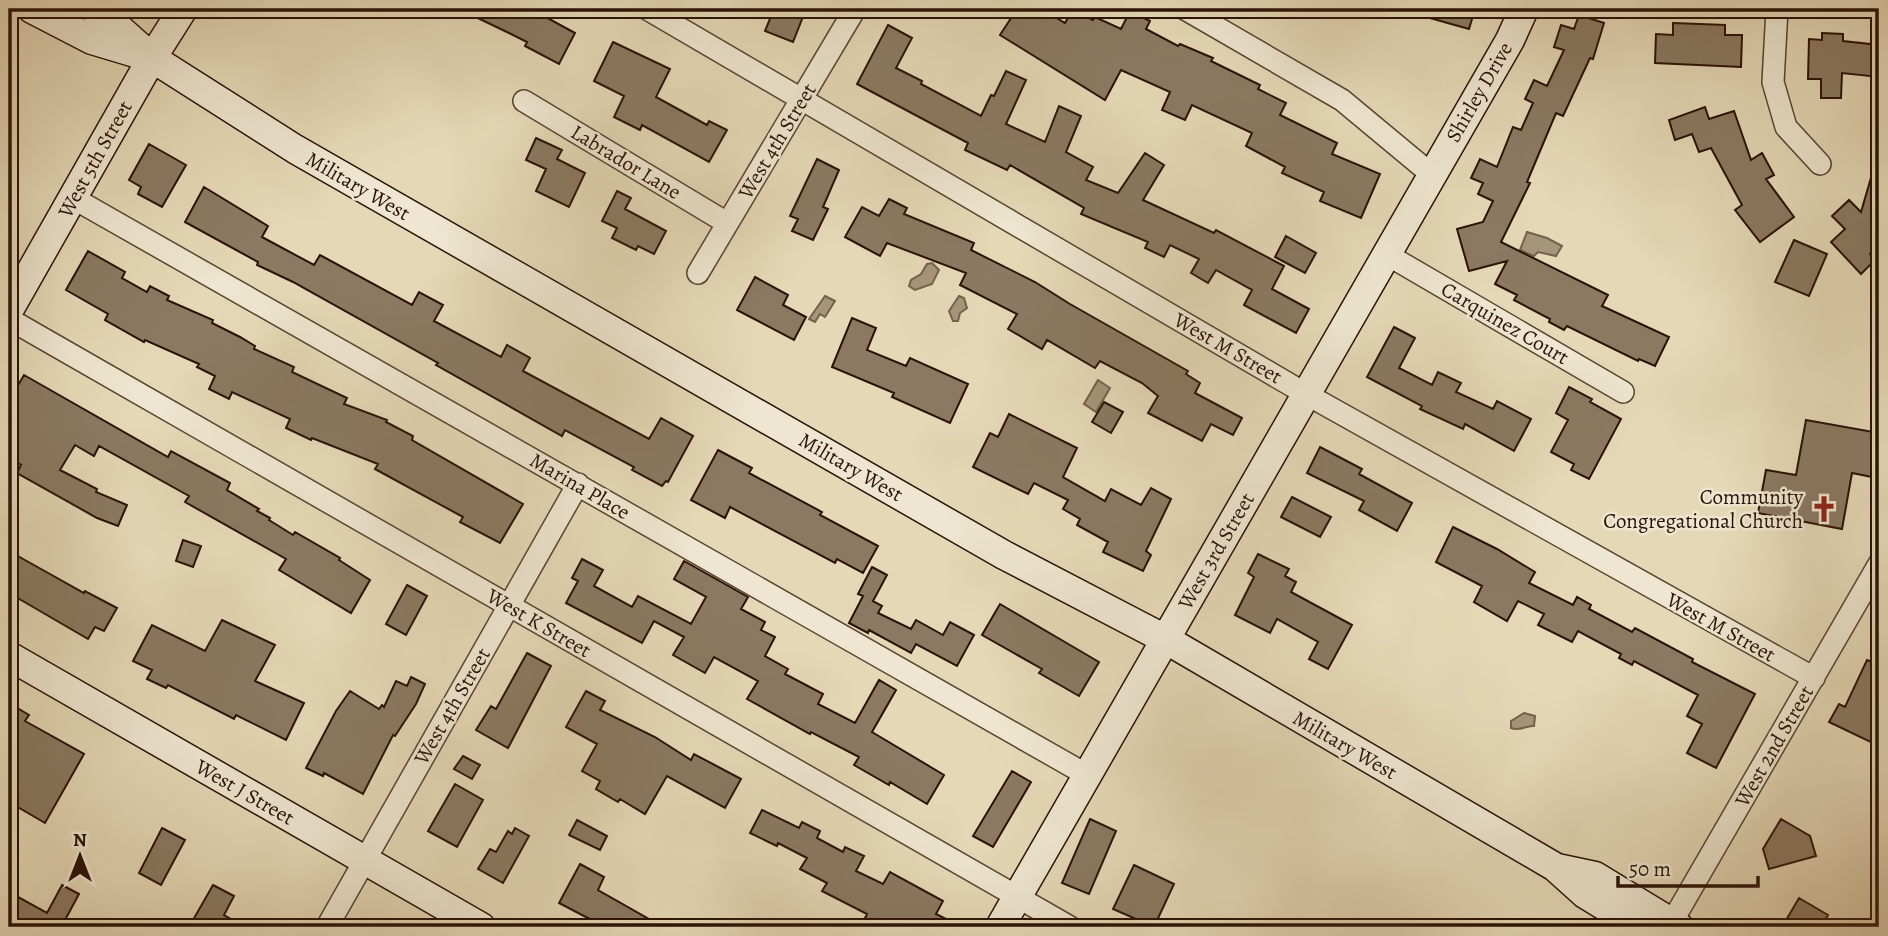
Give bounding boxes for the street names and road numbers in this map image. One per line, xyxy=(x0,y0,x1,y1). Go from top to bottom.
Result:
street label: Shirley Drive xyxy=(1439,37,1519,147)
street label: West 4th Street xyxy=(731,78,823,205)
street label: West 5th Street xyxy=(51,95,139,223)
street label: Labrador Lane xyxy=(566,118,686,206)
street label: Military West xyxy=(301,145,415,227)
street label: Carquinez Court xyxy=(1436,275,1574,371)
street label: West M Street xyxy=(1168,305,1287,390)
street label: Military West xyxy=(794,426,908,508)
street label: Marina Place xyxy=(525,446,635,526)
street label: West 3rd Street xyxy=(1171,487,1261,615)
street label: West K Street xyxy=(481,581,596,664)
street label: West M Street xyxy=(1661,585,1781,668)
street label: West 4th Street xyxy=(407,642,497,770)
street label: West 2nd Street xyxy=(1728,680,1820,813)
street label: Military West xyxy=(1288,704,1402,786)
street label: West J Street xyxy=(190,752,300,832)

